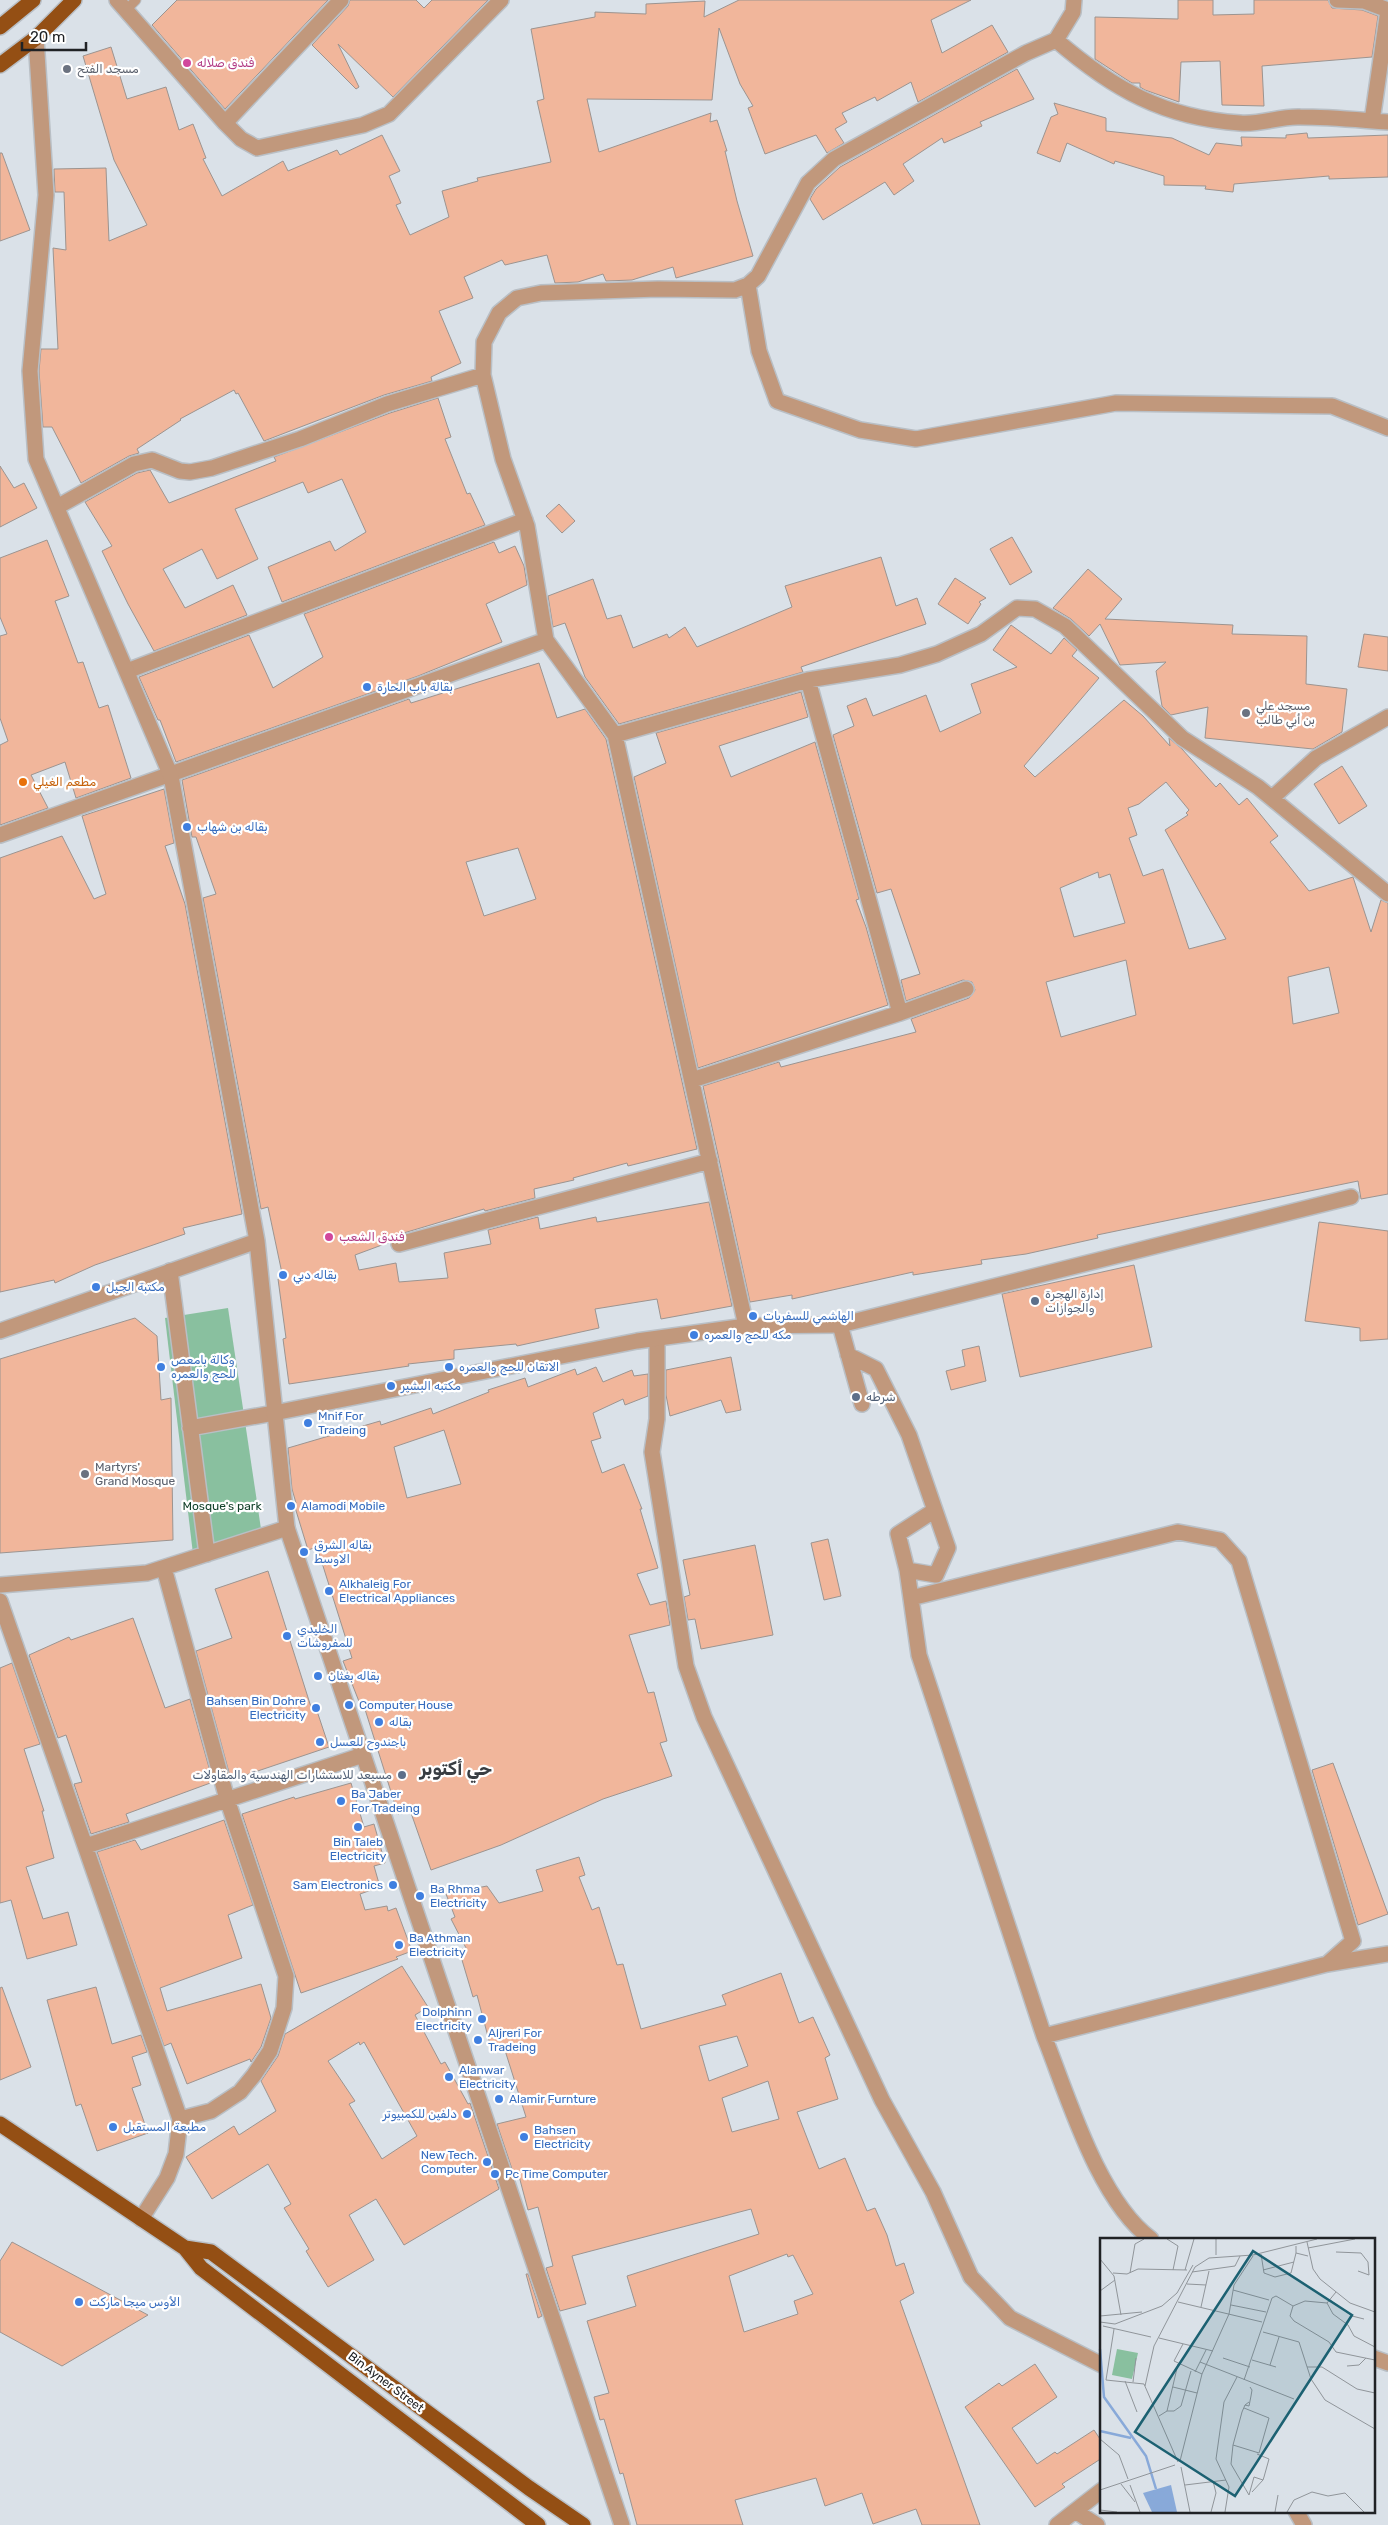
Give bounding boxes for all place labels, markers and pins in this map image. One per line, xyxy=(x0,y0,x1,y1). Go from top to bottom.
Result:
place label: فندق صلاله xyxy=(197,56,255,70)
marker: فندق صلاله xyxy=(181,57,193,69)
place label: مسجد الفتح xyxy=(77,62,139,78)
marker: مسجد الفتح xyxy=(61,63,73,75)
place label: بقالة باب الحارة xyxy=(377,680,453,695)
marker: بقالة باب الحارة xyxy=(361,681,373,693)
place label: مسجد علي بن أبي طالب xyxy=(1256,699,1315,729)
marker: مسجد علي بن أبي طالب xyxy=(1240,707,1252,719)
place label: مطعم الغيلي xyxy=(33,775,96,791)
marker: مطعم الغيلي xyxy=(17,776,29,788)
place label: بقاله بن شهاب xyxy=(197,820,268,834)
marker: بقاله بن شهاب xyxy=(181,821,193,833)
place label: فندق الشعب xyxy=(339,1230,405,1244)
marker: فندق الشعب xyxy=(323,1231,335,1243)
place label: بقاله دبي xyxy=(293,1268,337,1284)
marker: بقاله دبي xyxy=(277,1269,289,1281)
place label: مكتبة الجيل xyxy=(106,1280,165,1294)
marker: مكتبة الجيل xyxy=(90,1281,102,1293)
place label: إدارة الهجرة والجوازات xyxy=(1045,1287,1104,1316)
marker: إدارة الهجرة والجوازات xyxy=(1029,1295,1041,1307)
place label: الهاشمي للسفريات xyxy=(763,1309,854,1325)
marker: الهاشمي للسفريات xyxy=(747,1310,759,1322)
place label: مكه للحج والعمره xyxy=(704,1328,792,1344)
marker: مكه للحج والعمره xyxy=(688,1329,700,1341)
place label: وكالة بامعص للحج والعمره xyxy=(171,1353,236,1383)
place label: الاتقان للحج والعمره xyxy=(459,1360,559,1376)
marker: وكالة بامعص للحج والعمره xyxy=(155,1361,167,1373)
marker: الاتقان للحج والعمره xyxy=(443,1361,455,1373)
place label: مكتبه البشير xyxy=(400,1379,461,1394)
marker: مكتبه البشير xyxy=(385,1380,397,1392)
place label: شرطه xyxy=(866,1390,896,1405)
marker: شرطه xyxy=(850,1391,862,1403)
place label: Mnif For Tradeing xyxy=(318,1409,366,1437)
marker: Mnif For Tradeing xyxy=(302,1417,314,1429)
place label: Martyrs' Grand Mosque xyxy=(95,1460,176,1488)
marker: Martyrs' Grand Mosque xyxy=(79,1468,91,1480)
place label: Alamodi Mobile xyxy=(301,1499,385,1513)
marker: Alamodi Mobile xyxy=(285,1500,297,1512)
place label: بقاله الشرق الاوسط xyxy=(314,1538,372,1567)
marker: بقاله الشرق الاوسط xyxy=(298,1546,310,1558)
place label: Alkhaleig For Electrical Appliances xyxy=(339,1577,455,1605)
marker: Alkhaleig For Electrical Appliances xyxy=(323,1585,335,1597)
place label: الخليدي للمفروشات xyxy=(297,1622,353,1651)
marker: الخليدي للمفروشات xyxy=(281,1630,293,1642)
place label: بقاله بغثان xyxy=(328,1669,380,1683)
marker: بقاله بغثان xyxy=(312,1670,324,1682)
place label: Bahsen Bin Dohre Electricity xyxy=(206,1694,306,1722)
place label: Computer House xyxy=(359,1698,453,1712)
marker: Computer House xyxy=(343,1699,355,1711)
marker: Bahsen Bin Dohre Electricity xyxy=(310,1702,322,1714)
place label: بقاله xyxy=(389,1715,412,1729)
marker: بقاله xyxy=(373,1716,385,1728)
place label: باجندوح للعسل xyxy=(330,1735,406,1751)
marker: باجندوح للعسل xyxy=(314,1736,326,1748)
place label: مسيعد للاستشارات الهندسية والمقاولات xyxy=(192,1768,392,1783)
marker: مسيعد للاستشارات الهندسية والمقاولات xyxy=(396,1769,408,1781)
place label: Ba Jaber For Tradeing xyxy=(351,1787,420,1815)
marker: Ba Jaber For Tradeing xyxy=(335,1795,347,1807)
marker: Bin Taleb Electricity xyxy=(352,1821,364,1833)
place label: Bin Taleb Electricity xyxy=(330,1835,387,1863)
place label: Sam Electronics xyxy=(293,1878,383,1892)
marker: Sam Electronics xyxy=(387,1879,399,1891)
place label: Ba Rhma Electricity xyxy=(430,1882,487,1910)
marker: Ba Rhma Electricity xyxy=(414,1890,426,1902)
place label: Ba Athman Electricity xyxy=(409,1931,471,1959)
marker: Ba Athman Electricity xyxy=(393,1939,405,1951)
place label: Dolphinn Electricity xyxy=(415,2005,472,2033)
marker: Dolphinn Electricity xyxy=(476,2013,488,2025)
place label: Aljreri For Tradeing xyxy=(488,2026,542,2054)
marker: Aljreri For Tradeing xyxy=(472,2034,484,2046)
place label: Alanwar Electricity xyxy=(459,2063,516,2091)
marker: Alanwar Electricity xyxy=(443,2071,455,2083)
place label: Alamir Furnture xyxy=(509,2092,597,2106)
marker: Alamir Furnture xyxy=(493,2093,505,2105)
place label: دلفين للكمبيوتر xyxy=(382,2107,457,2122)
marker: دلفين للكمبيوتر xyxy=(461,2108,473,2120)
place label: مطبعة المستقبل xyxy=(123,2120,206,2134)
marker: مطبعة المستقبل xyxy=(107,2121,119,2133)
place label: Bahsen Electricity xyxy=(534,2123,591,2151)
marker: Bahsen Electricity xyxy=(518,2131,530,2143)
place label: New Tech. Computer xyxy=(421,2148,477,2176)
marker: New Tech. Computer xyxy=(481,2156,493,2168)
place label: Pc Time Computer xyxy=(505,2167,608,2181)
marker: Pc Time Computer xyxy=(489,2168,501,2180)
place label: الأوس ميجا ماركت xyxy=(89,2295,180,2310)
marker: الأوس ميجا ماركت xyxy=(73,2296,85,2308)

